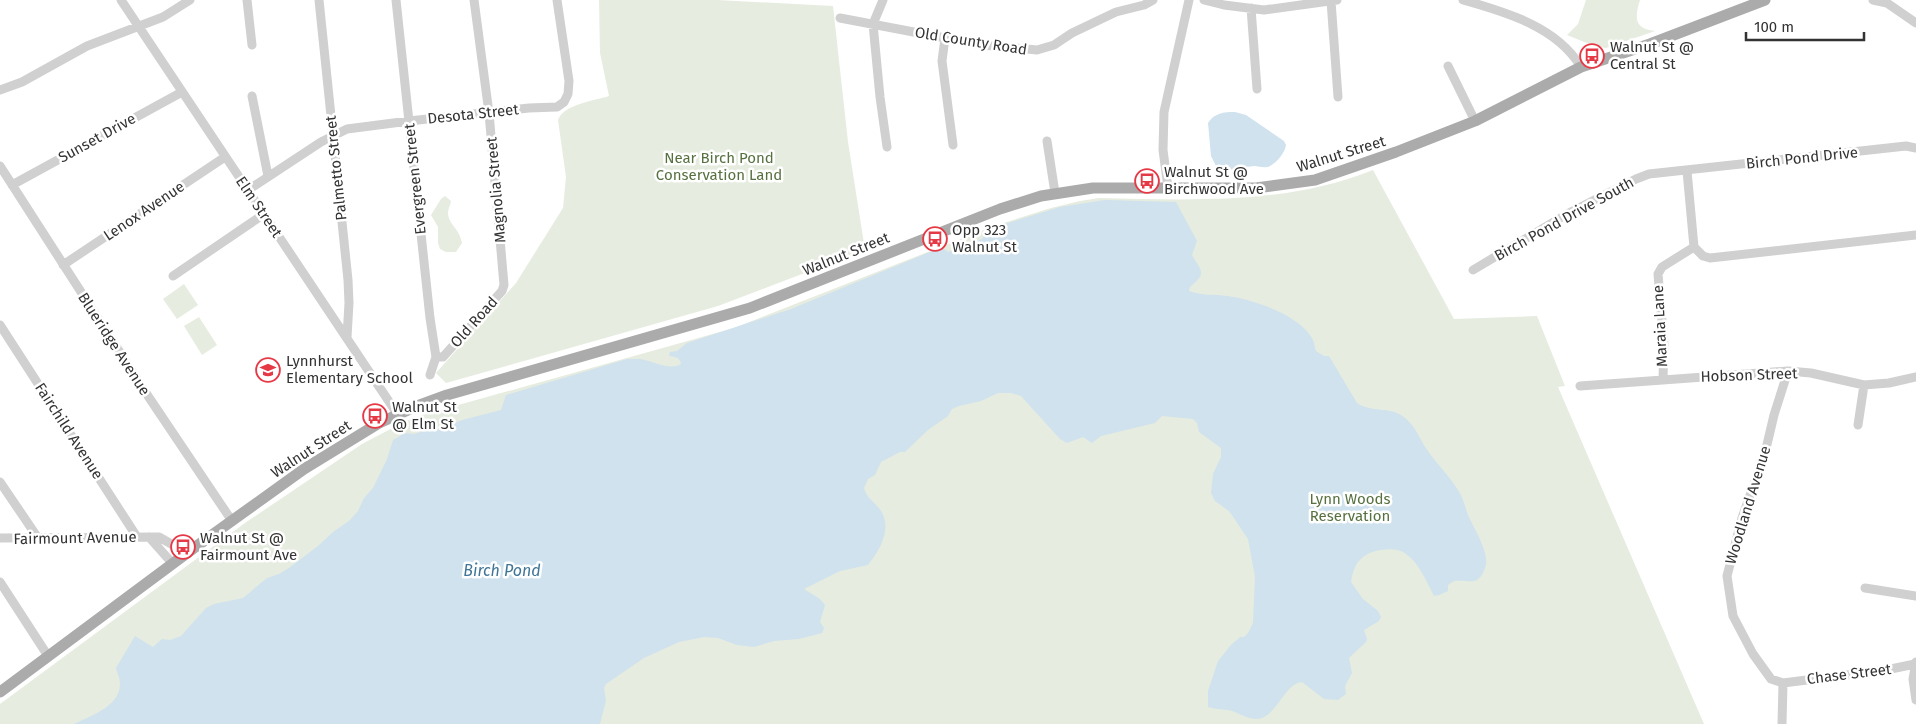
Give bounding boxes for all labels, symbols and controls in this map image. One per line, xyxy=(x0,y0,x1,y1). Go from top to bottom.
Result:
scale bar xyxy=(1746,10,1864,42)
text: 100 m xyxy=(1754,18,1794,36)
street label: Old County Road xyxy=(914,23,1028,59)
place label: Walnut St @ Central St xyxy=(1610,38,1694,73)
bus stop icon: Walnut St @ Central St xyxy=(1579,43,1605,69)
street label: Desota Street xyxy=(426,100,520,128)
street label: Sunset Drive xyxy=(55,109,139,167)
street label: Palmetto Street xyxy=(321,114,350,221)
street label: Evergreen Street xyxy=(400,122,430,236)
street label: Walnut Street xyxy=(1294,132,1388,176)
street label: Magnolia Street xyxy=(482,136,510,244)
street label: Birch Pond Drive xyxy=(1745,143,1859,173)
park label: Near Birch Pond Conservation Land xyxy=(656,149,782,184)
place label: Walnut St @ Birchwood Ave xyxy=(1164,163,1264,198)
bus stop icon: Walnut St @ Birchwood Ave xyxy=(1134,168,1160,194)
street label: Elm Street xyxy=(232,173,286,241)
street label: Birch Pond Drive South xyxy=(1491,173,1637,265)
street label: Lenox Avenue xyxy=(100,177,188,245)
place label: Opp 323 Walnut St xyxy=(952,221,1017,256)
bus stop icon: Opp 323 Walnut St xyxy=(922,226,948,252)
street label: Walnut Street xyxy=(800,228,893,280)
street label: Maraia Lane xyxy=(1649,285,1671,367)
street label: Blueridge Avenue xyxy=(74,289,154,399)
street label: Old Road xyxy=(446,293,502,351)
place label: Lynnhurst Elementary School xyxy=(286,352,414,387)
school or university icon: Lynnhurst Elementary School xyxy=(255,357,281,383)
street label: Hobson Street xyxy=(1700,364,1798,386)
street label: Fairchild Avenue xyxy=(31,379,107,483)
place label: Walnut St @ Elm St xyxy=(392,398,457,433)
bus stop icon: Walnut St @ Elm St xyxy=(362,403,388,429)
street label: Walnut Street xyxy=(268,416,355,482)
street label: Woodland Avenue xyxy=(1721,444,1775,566)
park label: Lynn Woods Reservation xyxy=(1309,490,1391,525)
street label: Fairmount Avenue xyxy=(13,528,137,548)
place label: Walnut St @ Fairmount Ave xyxy=(200,529,297,564)
bus stop icon: Walnut St @ Fairmount Ave xyxy=(170,534,196,560)
water label: Birch Pond xyxy=(463,561,541,580)
street label: Chase Street xyxy=(1806,660,1893,688)

